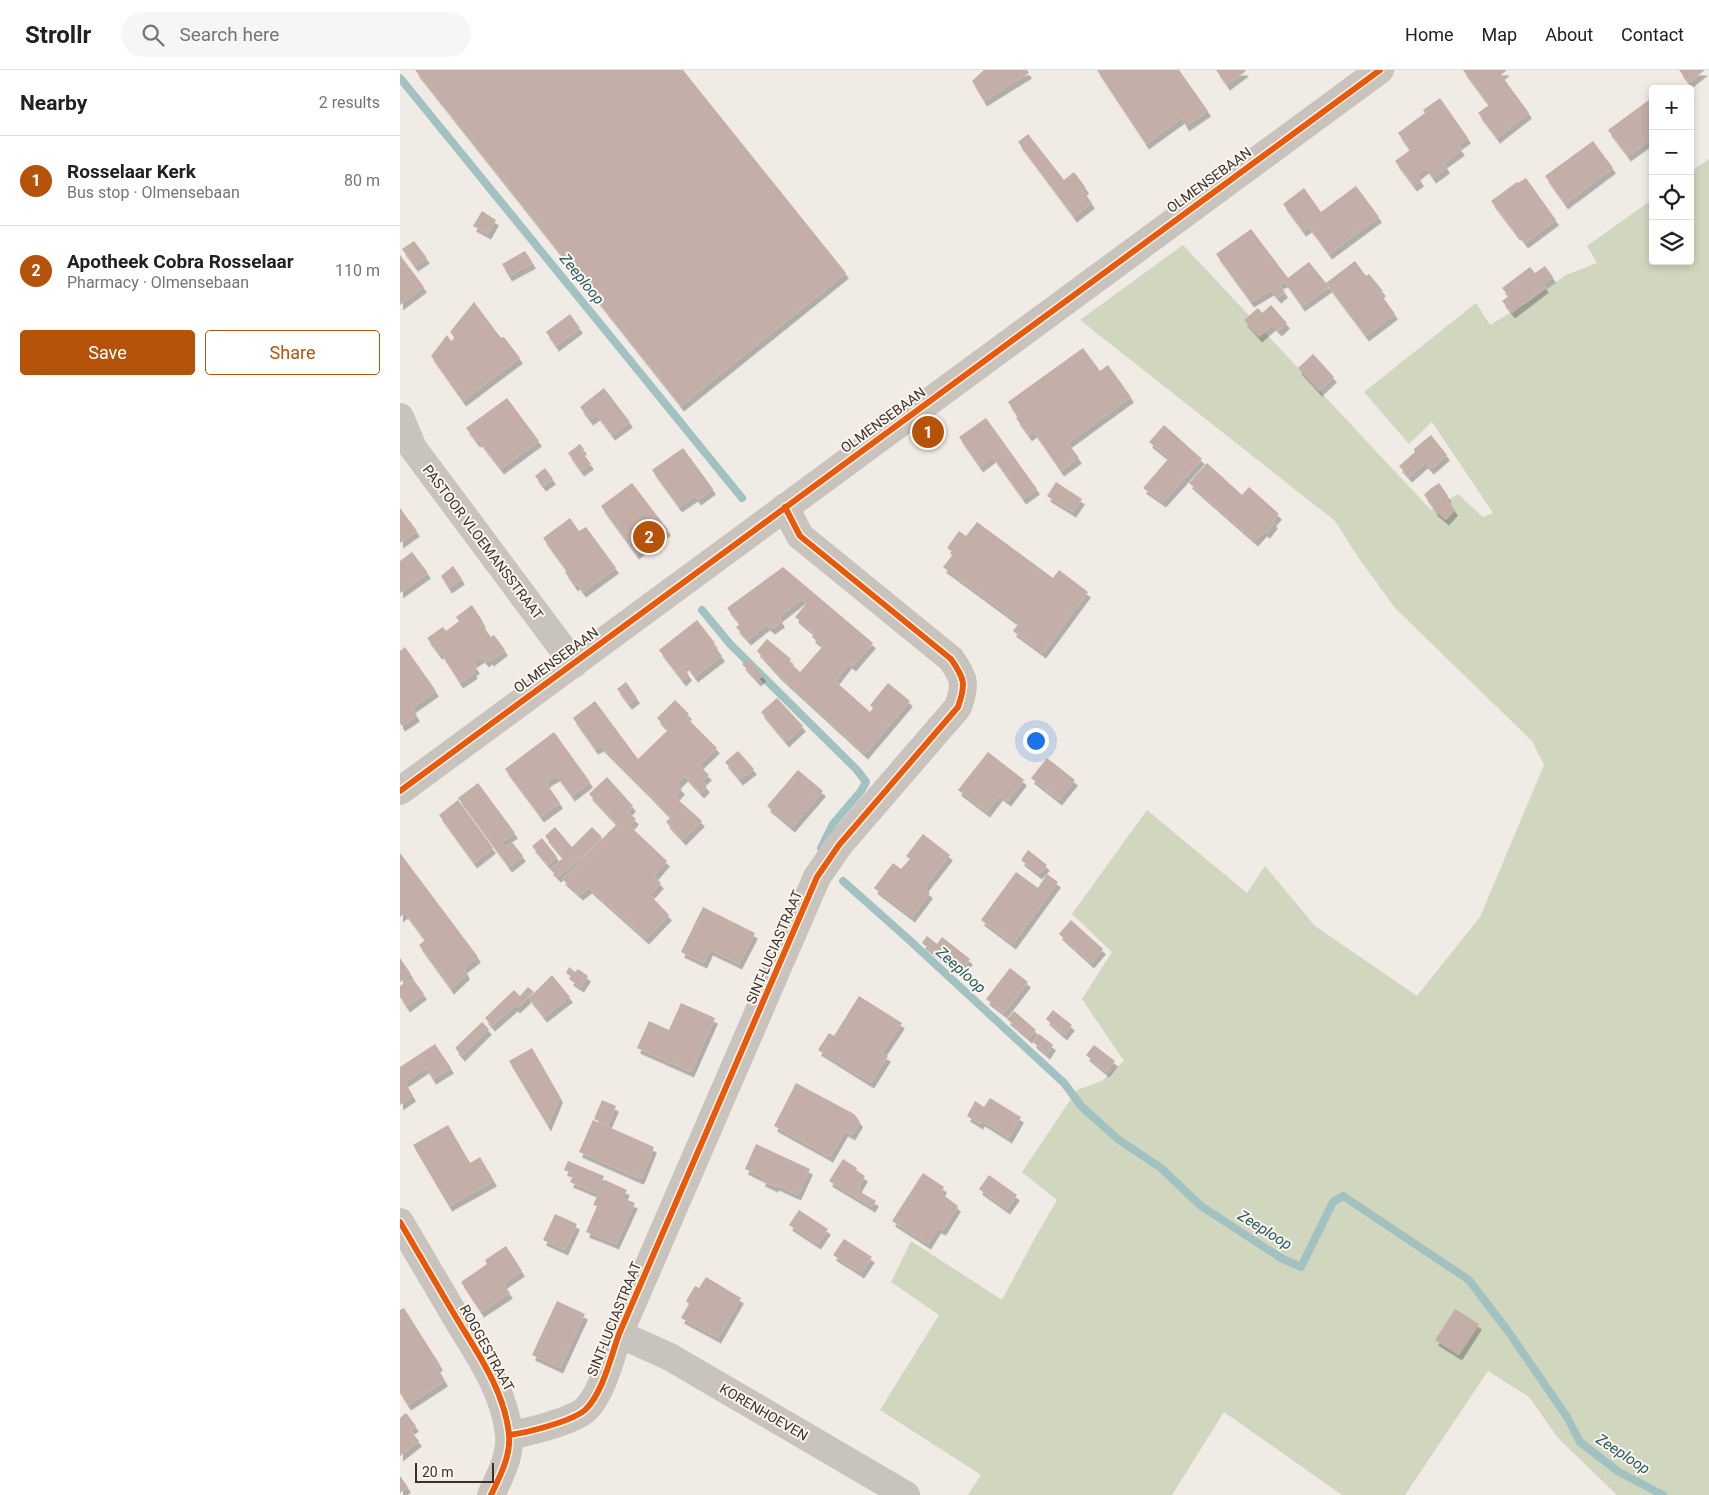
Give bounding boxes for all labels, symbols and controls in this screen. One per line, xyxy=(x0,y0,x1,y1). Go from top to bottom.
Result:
search box xyxy=(121,12,471,57)
text: Strollr xyxy=(25,21,91,49)
icon: search xyxy=(139,21,167,49)
text: Search here xyxy=(179,23,279,46)
text: Home xyxy=(1405,24,1454,45)
text: Map xyxy=(1482,24,1517,45)
text: About xyxy=(1545,24,1593,45)
text: Contact xyxy=(1621,24,1684,45)
map controls xyxy=(1649,85,1694,265)
button: + xyxy=(1649,85,1694,130)
text: Nearby xyxy=(20,91,87,115)
text: 2 results xyxy=(319,93,380,112)
button: − xyxy=(1649,130,1694,175)
street label: OLMENSEBAAN xyxy=(1164,144,1254,216)
text: Rosselaar Kerk xyxy=(67,160,196,183)
text: 1 xyxy=(31,171,41,190)
text: 80 m xyxy=(344,171,380,190)
button: locate xyxy=(1649,175,1694,220)
text: Bus stop · Olmensebaan xyxy=(67,183,240,202)
button: layers xyxy=(1649,220,1694,265)
water label: Zeeploop xyxy=(555,249,608,308)
text: Apotheek Cobra Rosselaar xyxy=(67,250,294,273)
text: 2 xyxy=(31,261,41,280)
text: 110 m xyxy=(335,261,380,280)
text: Pharmacy · Olmensebaan xyxy=(67,273,249,292)
button: Save xyxy=(20,330,195,375)
button: Share xyxy=(205,330,380,375)
street label: OLMENSEBAAN xyxy=(838,384,928,456)
pin: 1 xyxy=(912,413,944,451)
street label: PASTOOR VLOEMANSSTRAAT xyxy=(420,462,547,623)
pin: 2 xyxy=(633,518,665,556)
street label: OLMENSEBAAN xyxy=(511,624,601,696)
your location xyxy=(1023,728,1049,754)
street label: SINT-LUCIASTRAAT xyxy=(743,887,805,1006)
water label: Zeeploop xyxy=(932,942,989,997)
water label: Zeeploop xyxy=(1234,1206,1295,1254)
street label: SINT-LUCIASTRAAT xyxy=(584,1259,645,1379)
street label: ROGGESTRAAT xyxy=(457,1302,518,1395)
street label: KORENHOEVEN xyxy=(717,1380,811,1444)
water label: Zeeploop xyxy=(1592,1429,1653,1478)
scale bar xyxy=(415,1460,494,1483)
text: 20 m xyxy=(422,1464,454,1480)

